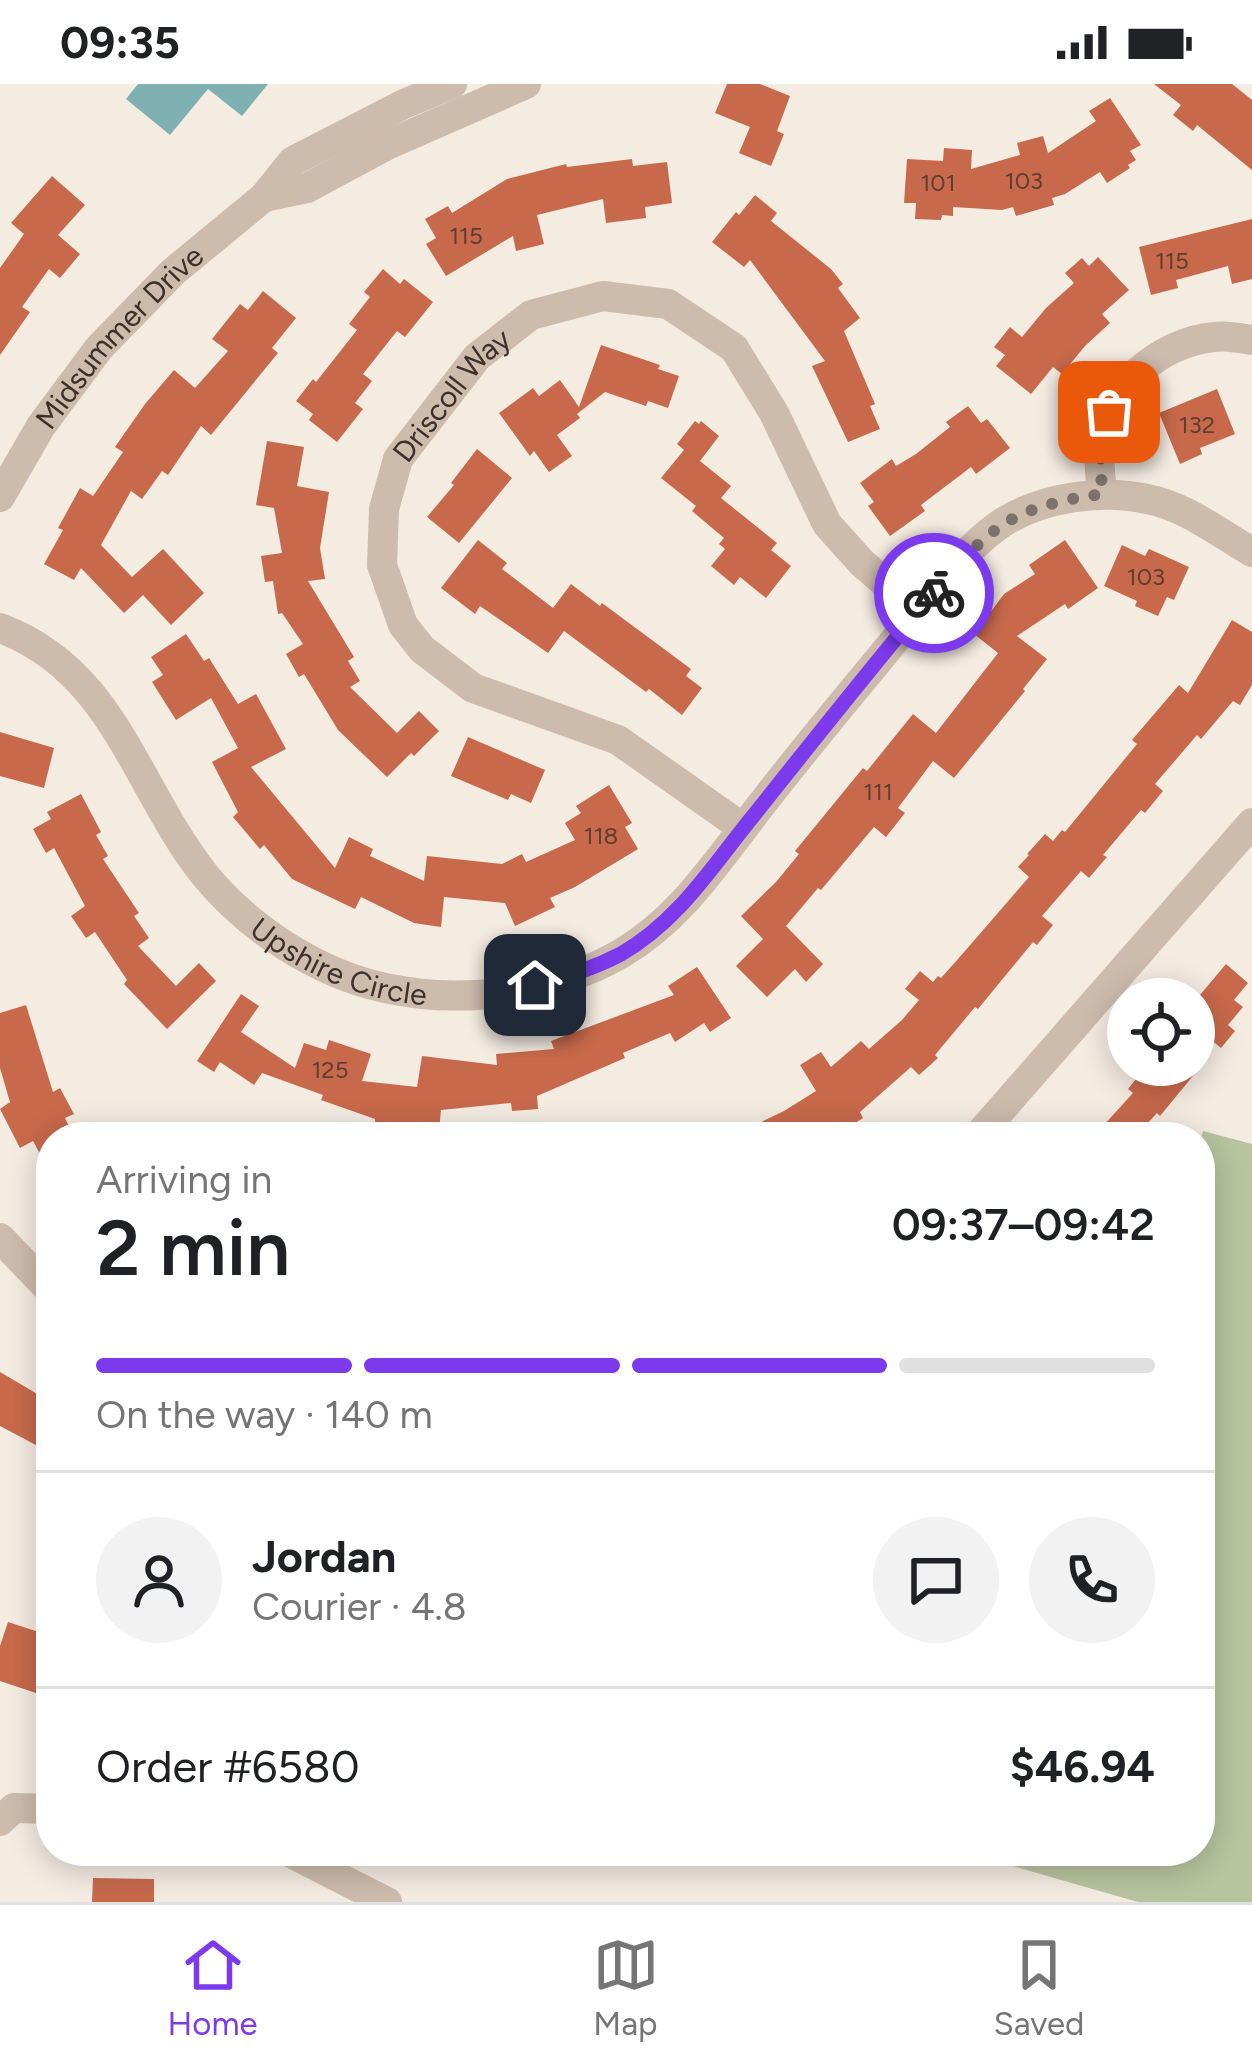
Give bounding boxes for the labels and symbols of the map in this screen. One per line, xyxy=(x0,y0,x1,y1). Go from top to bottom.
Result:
house number: 103 xyxy=(1005,166,1043,195)
house number: 101 xyxy=(920,168,956,197)
house number: 115 xyxy=(449,221,483,250)
street label: Midsummer Drive xyxy=(27,237,210,436)
house number: 115 xyxy=(1155,246,1189,275)
street label: Driscoll Way xyxy=(384,320,518,469)
pin xyxy=(1058,361,1160,463)
house number: 132 xyxy=(1179,410,1215,439)
courier xyxy=(874,533,994,653)
house number: 103 xyxy=(1127,562,1165,591)
house number: 111 xyxy=(863,777,893,806)
house number: 118 xyxy=(584,821,618,850)
street label: Upshire Circle xyxy=(244,909,429,1013)
pin xyxy=(484,934,586,1036)
house number: 125 xyxy=(311,1055,349,1084)

